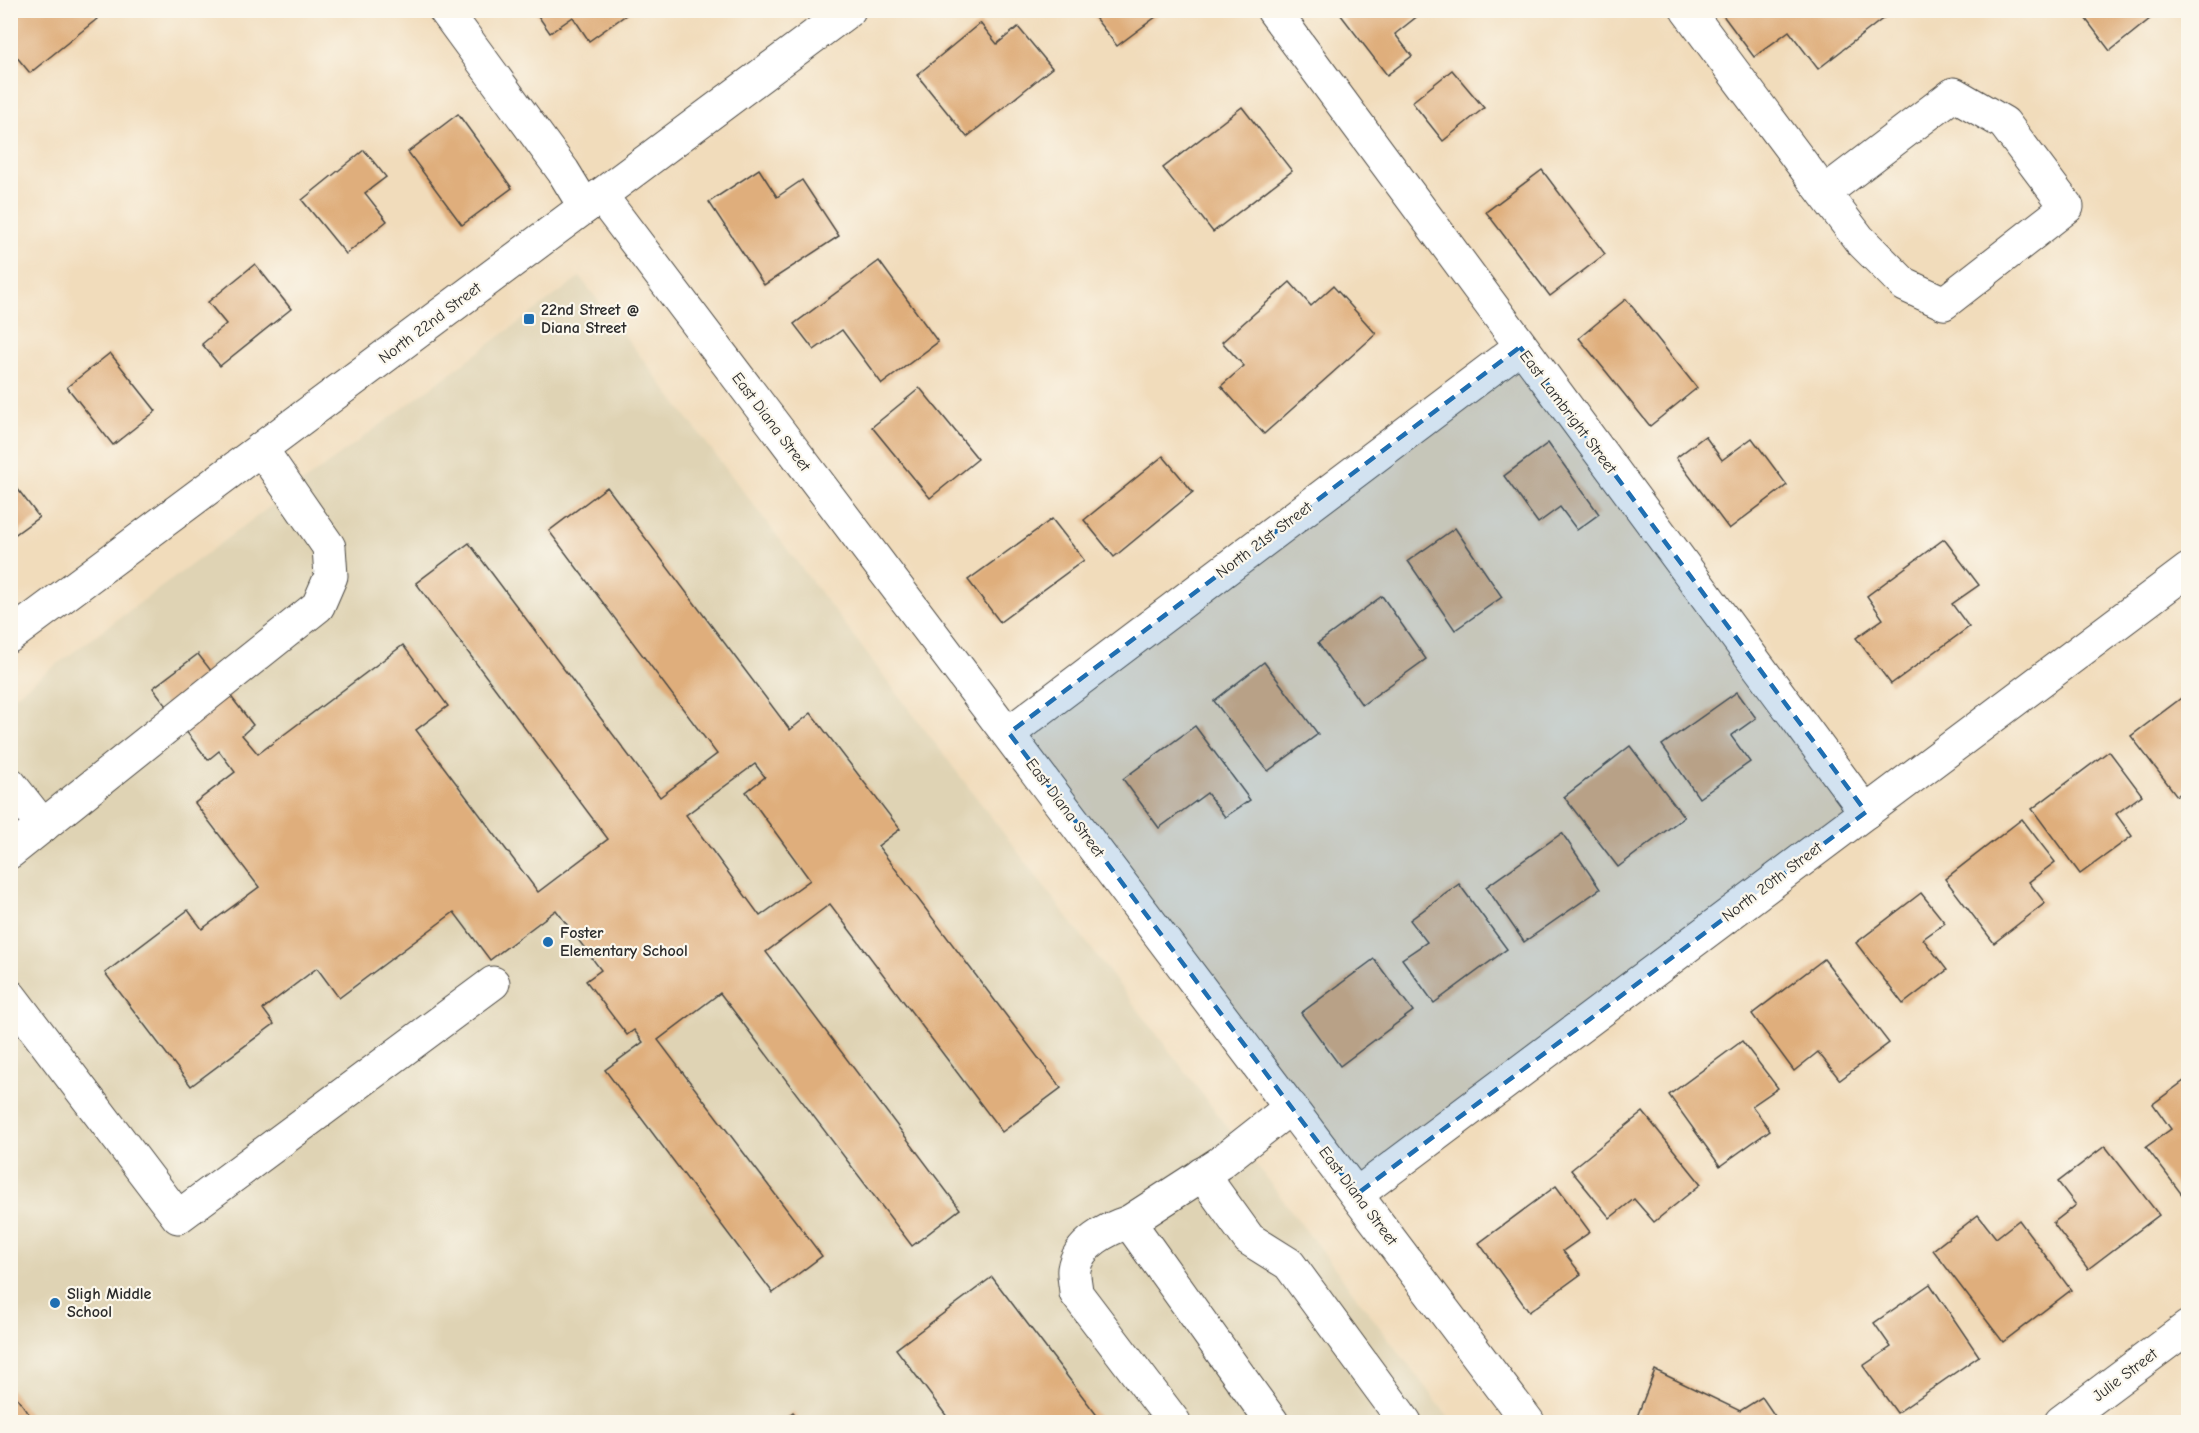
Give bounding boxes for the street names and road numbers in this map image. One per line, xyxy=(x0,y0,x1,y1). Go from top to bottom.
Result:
street label: North 22nd Street xyxy=(375,278,485,367)
street label: East Lambright Street xyxy=(1516,347,1620,477)
street label: East Diana Street xyxy=(728,369,814,475)
street label: North 21st Street xyxy=(1213,498,1316,582)
street label: East Diana Street xyxy=(1022,755,1108,861)
street label: North 20th Street xyxy=(1718,838,1826,925)
street label: East Diana Street xyxy=(1315,1143,1401,1249)
street label: Julie Street xyxy=(2089,1345,2161,1405)

